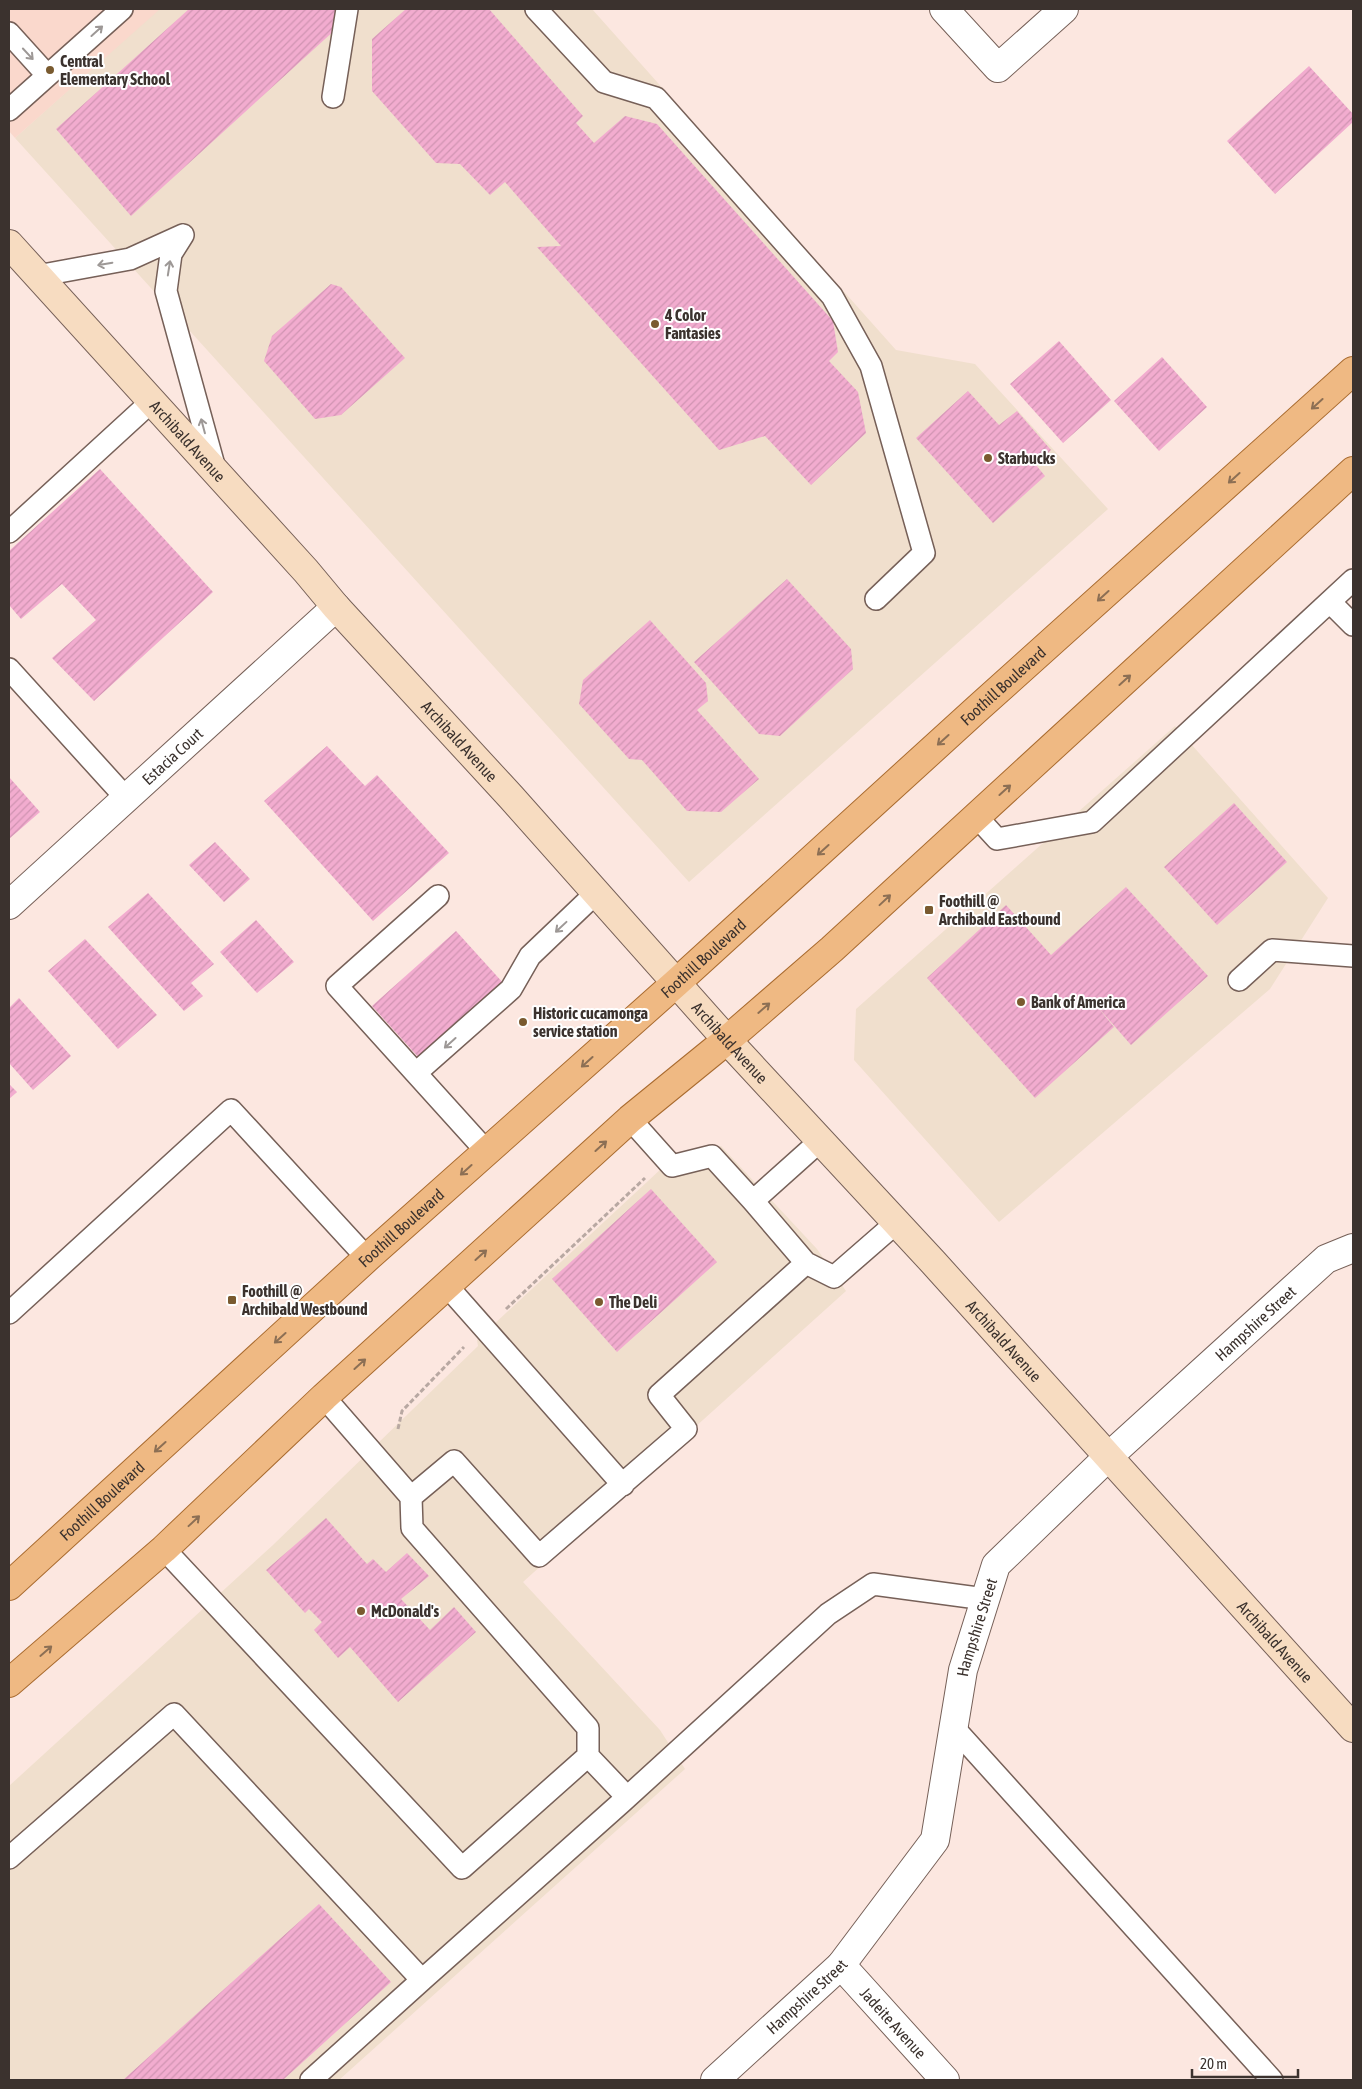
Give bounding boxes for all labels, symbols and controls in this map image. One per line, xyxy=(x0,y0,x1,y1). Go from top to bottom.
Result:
one-way arrow xyxy=(90,25,103,37)
one-way arrow xyxy=(22,48,34,60)
place label: Central Elementary School xyxy=(60,52,171,88)
marker: Central Elementary School xyxy=(44,64,56,76)
one-way arrow xyxy=(98,259,114,269)
one-way arrow xyxy=(164,261,174,277)
place label: 4 Color Fantasies xyxy=(664,306,721,342)
marker: 4 Color Fantasies xyxy=(649,318,661,330)
street label: Archibald Avenue xyxy=(146,397,229,485)
one-way arrow xyxy=(1310,398,1323,410)
one-way arrow xyxy=(198,418,207,434)
place label: Starbucks xyxy=(998,449,1056,467)
marker: Starbucks xyxy=(982,452,994,464)
one-way arrow xyxy=(1228,472,1241,484)
one-way arrow xyxy=(1096,590,1109,602)
street label: Foothill Boulevard xyxy=(957,643,1049,729)
one-way arrow xyxy=(1118,674,1131,686)
street label: Archibald Avenue xyxy=(418,697,501,785)
street label: Estacia Court xyxy=(138,724,207,788)
one-way arrow xyxy=(936,734,949,746)
one-way arrow xyxy=(998,784,1011,796)
one-way arrow xyxy=(816,844,829,856)
place label: Foothill @ Archibald Eastbound xyxy=(938,892,1061,928)
one-way arrow xyxy=(879,894,892,906)
marker: Foothill @ Archibald Eastbound xyxy=(923,904,935,916)
street label: Foothill Boulevard xyxy=(657,915,749,1001)
one-way arrow xyxy=(555,921,567,933)
place label: Bank of America xyxy=(1031,993,1126,1011)
marker: Bank of America xyxy=(1015,996,1027,1008)
street label: Archibald Avenue xyxy=(689,998,771,1087)
one-way arrow xyxy=(757,1003,770,1014)
place label: Historic cucamonga service station xyxy=(533,1004,648,1040)
marker: Historic cucamonga service station xyxy=(517,1016,529,1028)
one-way arrow xyxy=(443,1037,456,1049)
one-way arrow xyxy=(581,1056,594,1068)
one-way arrow xyxy=(594,1140,607,1151)
one-way arrow xyxy=(459,1164,472,1176)
street label: Foothill Boulevard xyxy=(355,1185,447,1270)
one-way arrow xyxy=(474,1249,487,1261)
place label: Foothill @ Archibald Westbound xyxy=(241,1282,368,1318)
street label: Hampshire Street xyxy=(1211,1282,1300,1364)
place label: The Deli xyxy=(609,1293,657,1311)
marker: Foothill @ Archibald Westbound xyxy=(226,1294,238,1306)
marker: The Deli xyxy=(593,1296,605,1308)
street label: Archibald Avenue xyxy=(963,1296,1045,1385)
one-way arrow xyxy=(274,1332,287,1344)
one-way arrow xyxy=(354,1359,367,1370)
one-way arrow xyxy=(154,1441,167,1453)
street label: Foothill Boulevard xyxy=(56,1458,148,1544)
one-way arrow xyxy=(188,1515,200,1527)
street label: Hampshire Street xyxy=(953,1575,1000,1678)
street label: Archibald Avenue xyxy=(1234,1597,1316,1686)
place label: McDonald's xyxy=(371,1602,440,1620)
marker: McDonald's xyxy=(355,1605,367,1617)
one-way arrow xyxy=(39,1645,52,1657)
street label: Hampshire Street xyxy=(763,1956,851,2038)
street label: Jadeite Avenue xyxy=(857,1984,930,2062)
scale bar xyxy=(1192,2046,1298,2078)
text: 20 m xyxy=(1200,2055,1227,2072)

